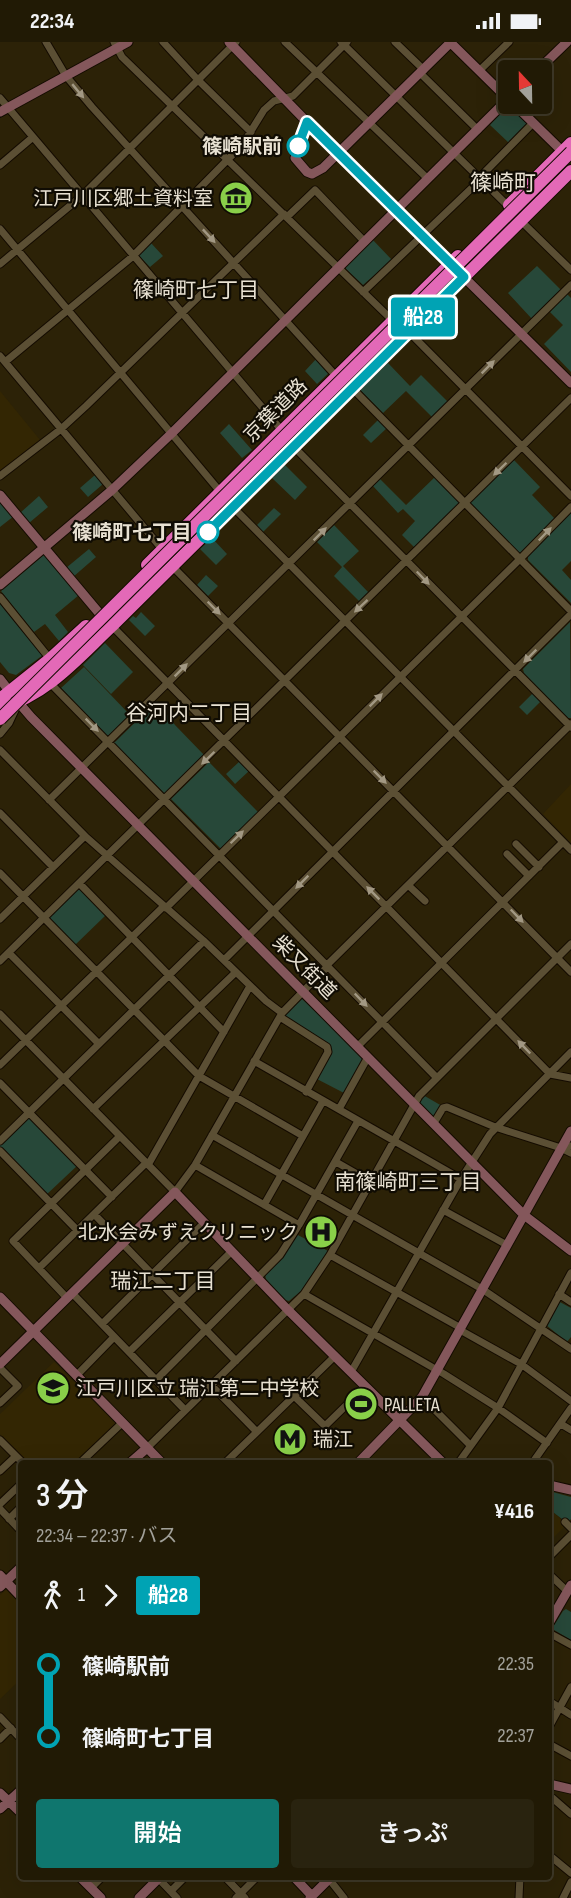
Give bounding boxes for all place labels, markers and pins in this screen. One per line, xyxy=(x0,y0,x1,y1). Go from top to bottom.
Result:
place label: 篠崎駅前 xyxy=(202,135,282,159)
marker: 篠崎駅前 xyxy=(287,135,309,157)
museum icon: 江戸川区郷土資料室 xyxy=(218,180,254,216)
place label: 江戸川区郷土資料室 xyxy=(33,187,213,211)
place label: 篠崎町七丁目 xyxy=(72,521,192,545)
marker: 篠崎町七丁目 xyxy=(197,521,219,543)
hospital icon: 北水会みずえクリニック xyxy=(303,1214,339,1250)
place label: 北水会みずえクリニック xyxy=(78,1221,298,1245)
school or university icon: 江戸川区立 瑞江第二中学校 xyxy=(35,1370,71,1406)
place label: 江戸川区立 瑞江第二中学校 xyxy=(76,1377,319,1401)
sports icon: PALLETA xyxy=(343,1386,379,1422)
place label: PALLETA xyxy=(384,1393,440,1417)
metro station icon: 瑞江 xyxy=(272,1421,308,1457)
place label: 瑞江 xyxy=(313,1428,353,1452)

